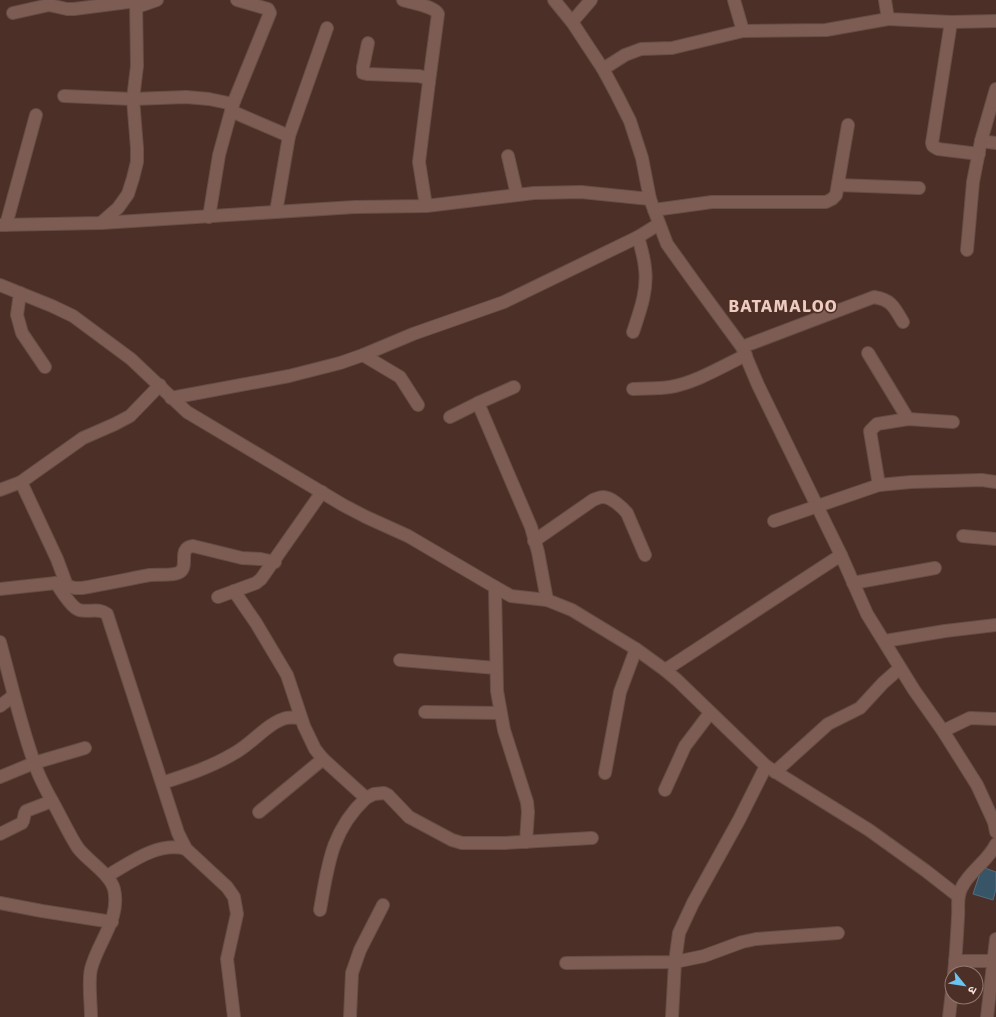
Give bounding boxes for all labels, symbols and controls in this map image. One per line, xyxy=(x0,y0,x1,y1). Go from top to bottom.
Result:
district label: BATAMALOO xyxy=(728,295,838,317)
north arrow xyxy=(944,965,984,1005)
text: उ xyxy=(965,984,979,996)

